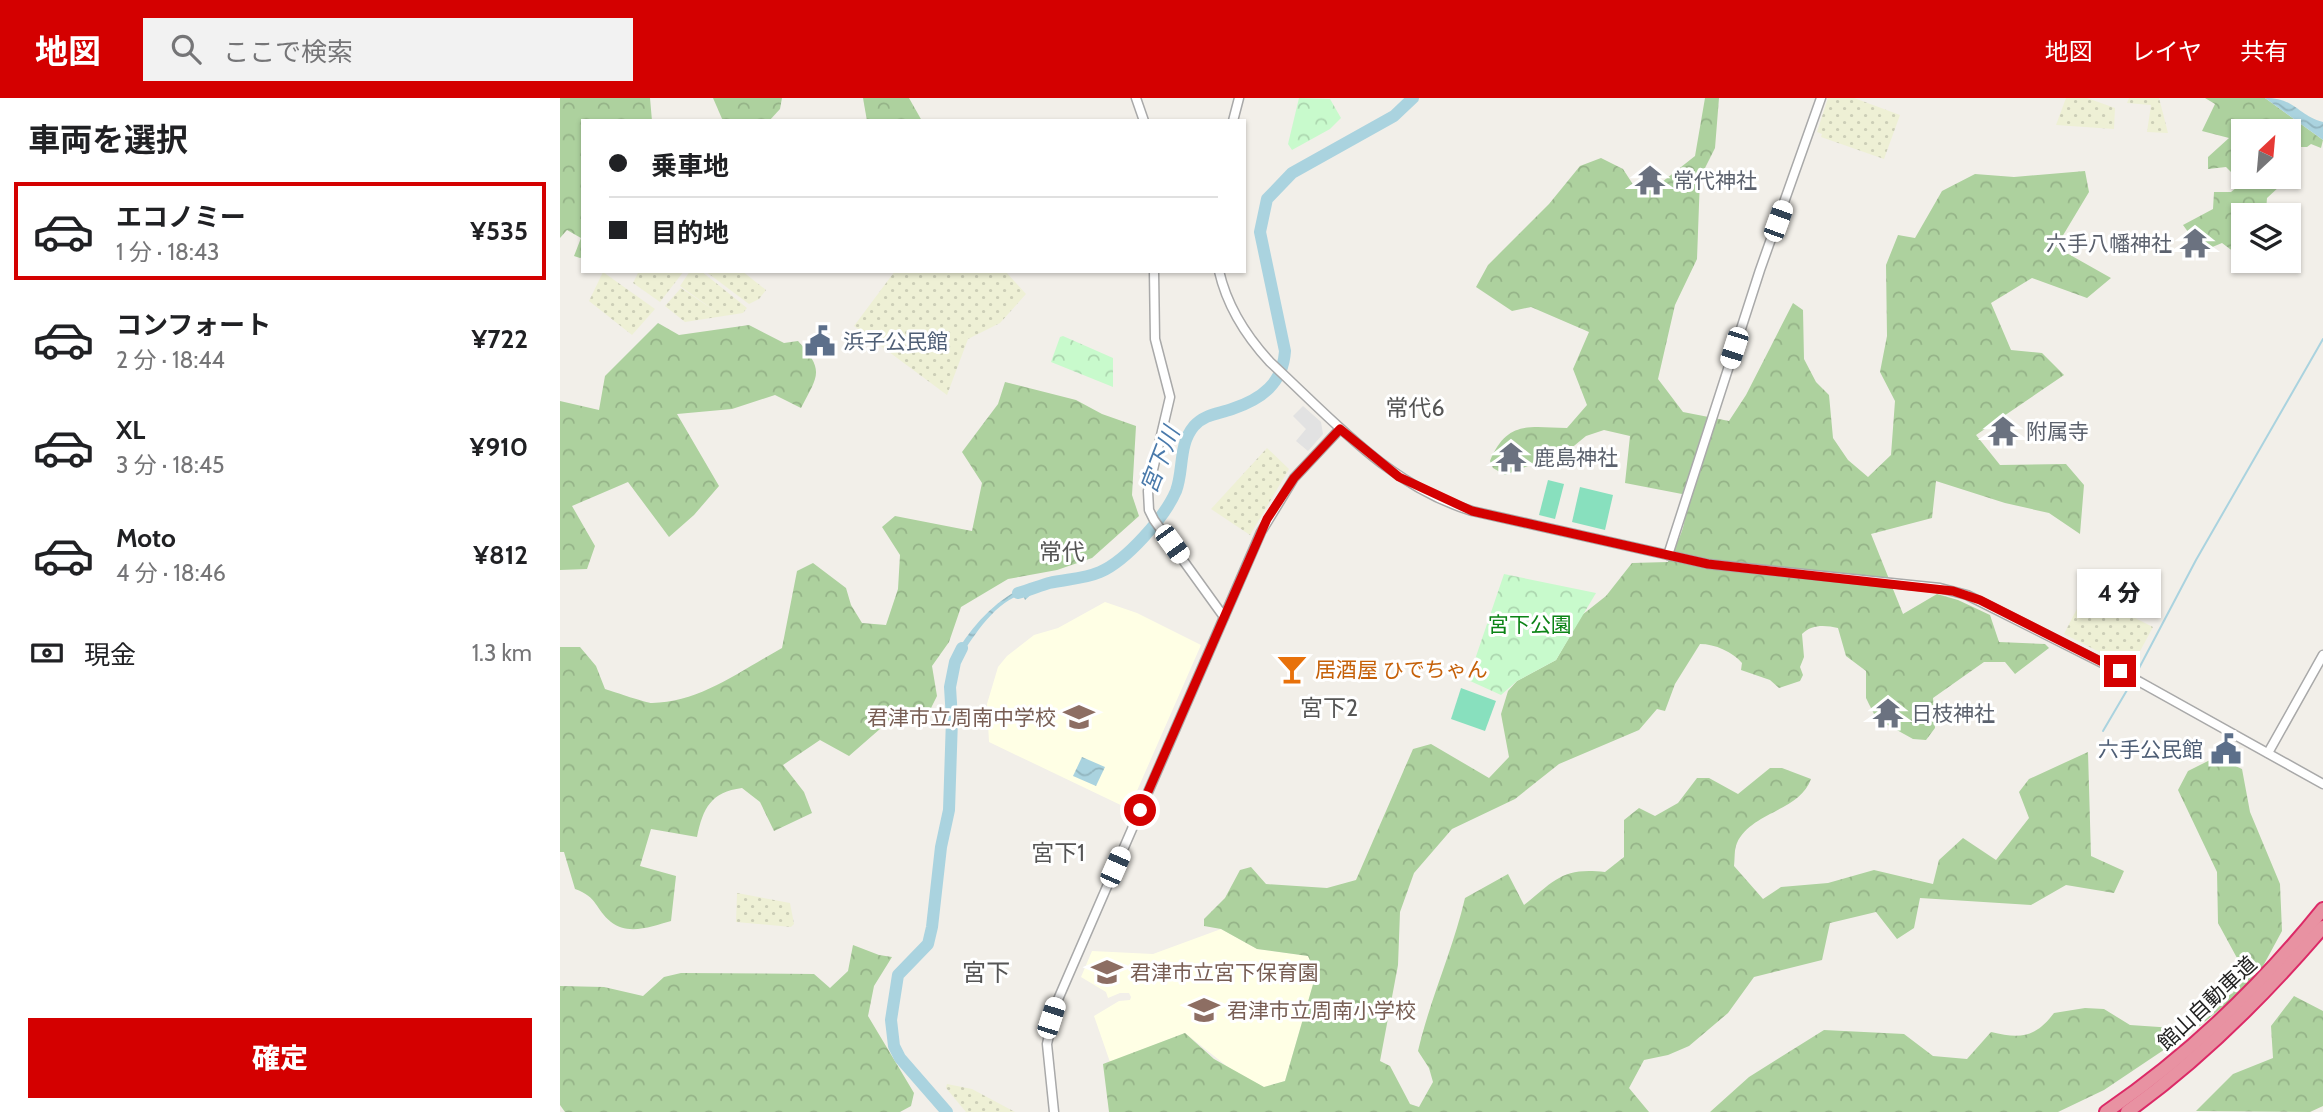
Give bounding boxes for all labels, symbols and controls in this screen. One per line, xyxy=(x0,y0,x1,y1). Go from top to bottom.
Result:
search box xyxy=(143,18,633,81)
icon: search xyxy=(167,30,205,68)
text: 地図 xyxy=(35,31,101,71)
text: ここで検索 xyxy=(223,36,353,68)
text: 地図 xyxy=(2045,37,2093,66)
text: レイヤ xyxy=(2131,37,2202,66)
text: 共有 xyxy=(2240,37,2288,66)
north arrow xyxy=(2231,119,2301,189)
map controls xyxy=(2231,119,2301,273)
text: 車両を選択 xyxy=(28,120,188,159)
text: 乗車地 xyxy=(651,150,729,182)
temple icon: 常代神社 xyxy=(1633,163,1667,197)
place label: 常代神社 xyxy=(1673,168,1757,193)
car xyxy=(1761,198,1796,244)
icon: car xyxy=(32,200,95,263)
text: エコノミー xyxy=(116,201,246,233)
button: layers xyxy=(2231,203,2301,273)
text: ¥535 xyxy=(470,215,528,247)
text: 目的地 xyxy=(651,217,729,249)
temple icon: 六手八幡神社 xyxy=(2178,226,2212,260)
place label: 六手八幡神社 xyxy=(2046,231,2172,256)
text: 1 分 · 18:43 xyxy=(116,238,219,266)
icon: car xyxy=(32,308,95,371)
text: コンフォート xyxy=(116,309,271,341)
text: ¥722 xyxy=(472,323,528,355)
public building icon: 浜子公民館 xyxy=(803,324,837,358)
car xyxy=(1718,325,1751,371)
place label: 浜子公民館 xyxy=(843,329,948,354)
text: 2 分 · 18:44 xyxy=(116,346,225,374)
district label: 常代6 xyxy=(1385,394,1445,422)
text: XL xyxy=(116,414,145,446)
temple icon: 附属寺 xyxy=(1986,414,2020,448)
icon: car xyxy=(32,416,95,479)
place label: 附属寺 xyxy=(2026,419,2089,444)
water label: 宮下川 xyxy=(1135,420,1187,497)
text: ¥910 xyxy=(470,431,528,463)
temple icon: 鹿島神社 xyxy=(1494,440,1528,474)
place label: 鹿島神社 xyxy=(1534,445,1618,470)
text: 3 分 · 18:45 xyxy=(116,451,224,479)
car xyxy=(1152,521,1193,567)
text: Moto xyxy=(116,522,176,554)
icon: car xyxy=(32,524,95,587)
district label: 常代 xyxy=(1039,538,1085,566)
text: ¥812 xyxy=(473,539,528,571)
text: 4 分 · 18:46 xyxy=(116,559,226,587)
callout: 4 分 xyxy=(2078,570,2162,618)
text: 4 分 xyxy=(2098,579,2140,607)
park label: 宮下公園 xyxy=(1488,612,1572,637)
icon: cash xyxy=(28,634,66,672)
text: 現金 xyxy=(84,639,136,671)
text: 1.3 km xyxy=(472,639,532,667)
bar icon: 居酒屋 ひでちゃん xyxy=(1275,652,1309,686)
route end xyxy=(2104,655,2136,687)
place label: 居酒屋 ひでちゃん xyxy=(1315,657,1488,682)
district label: 宮下2 xyxy=(1300,694,1358,722)
temple icon: 日枝神社 xyxy=(1871,696,1905,730)
school or university icon: 君津市立周南中学校 xyxy=(1062,700,1096,734)
place label: 日枝神社 xyxy=(1911,701,1995,726)
place label: 君津市立周南中学校 xyxy=(867,705,1056,730)
public building icon: 六手公民館 xyxy=(2209,732,2243,766)
place label: 六手公民館 xyxy=(2098,737,2203,762)
route start xyxy=(1124,794,1156,826)
district label: 宮下1 xyxy=(1031,839,1085,867)
car xyxy=(1097,844,1134,890)
street label: 館山自動車道 xyxy=(2152,951,2262,1055)
school or university icon: 君津市立宮下保育園 xyxy=(1090,955,1124,989)
district label: 宮下 xyxy=(962,958,1010,987)
place label: 君津市立宮下保育園 xyxy=(1130,960,1319,985)
school or university icon: 君津市立周南小学校 xyxy=(1187,993,1221,1027)
car xyxy=(1035,995,1068,1041)
place label: 君津市立周南小学校 xyxy=(1227,998,1416,1023)
button: 確定 xyxy=(28,1018,532,1098)

